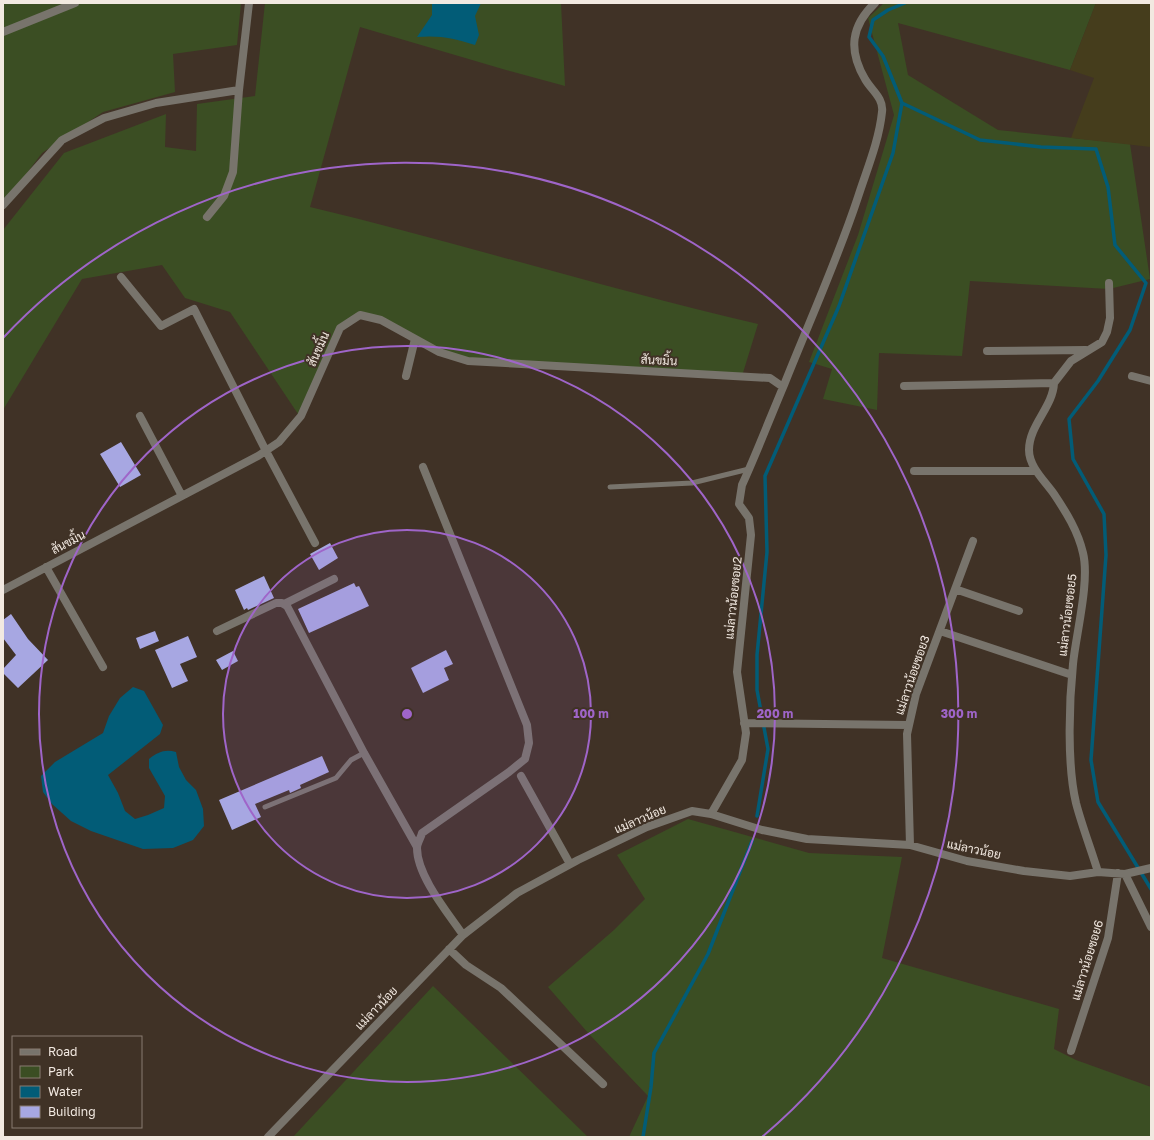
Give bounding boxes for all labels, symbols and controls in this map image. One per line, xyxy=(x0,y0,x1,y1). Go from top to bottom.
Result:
street label: สันขมิ้น xyxy=(301,328,332,369)
street label: สันขมิ้น xyxy=(640,349,678,368)
street label: สันขมิ้น xyxy=(47,524,88,557)
street label: แม่ลาวน้อยซอย2 xyxy=(721,556,745,640)
street label: แม่ลาวน้อยซอย5 xyxy=(1054,573,1080,657)
street label: แม่ลาวน้อยซอย3 xyxy=(891,633,933,717)
text: 100 m xyxy=(573,706,609,721)
text: 200 m xyxy=(757,706,793,721)
text: 300 m xyxy=(941,706,977,721)
centre of rings xyxy=(400,707,414,721)
street label: แม่ลาวน้อย xyxy=(612,801,668,837)
street label: แม่ลาวน้อย xyxy=(946,836,1002,862)
street label: แม่ลาวน้อยซอย6 xyxy=(1068,918,1106,1002)
street label: แม่ลาวน้อย xyxy=(352,983,400,1033)
legend xyxy=(12,1036,142,1128)
text: Road xyxy=(48,1044,77,1059)
text: Park xyxy=(48,1064,74,1079)
text: Water xyxy=(48,1084,82,1099)
text: Building xyxy=(48,1104,96,1119)

